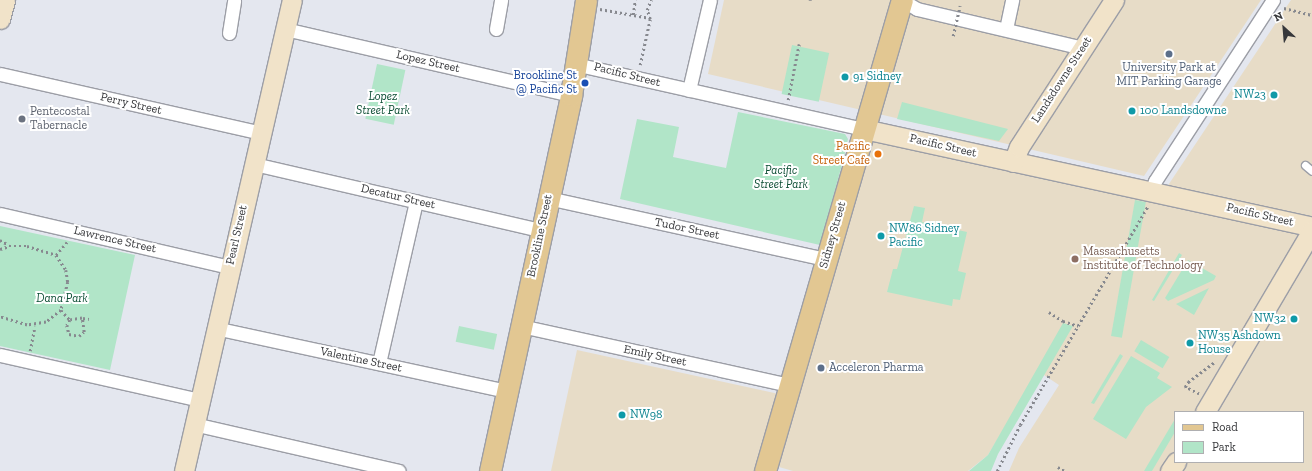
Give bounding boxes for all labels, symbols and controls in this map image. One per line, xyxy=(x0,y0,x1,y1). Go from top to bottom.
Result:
north arrow xyxy=(1264,8,1304,48)
text: N xyxy=(1272,9,1285,24)
street label: Landsdowne Street xyxy=(1029,34,1095,126)
street label: Lopez Street xyxy=(395,48,461,76)
marker: University Park at MIT Parking Garage xyxy=(1164,49,1174,59)
street label: Pacific Street xyxy=(592,60,662,90)
place label: University Park at MIT Parking Garage xyxy=(1116,61,1222,89)
place label: Brookline St @ Pacific St xyxy=(514,69,577,97)
place label: 91 Sidney xyxy=(853,70,901,84)
marker: 91 Sidney xyxy=(840,72,850,82)
marker: Brookline St @ Pacific St xyxy=(580,78,590,88)
place label: NW23 xyxy=(1234,88,1266,102)
street label: Perry Street xyxy=(99,90,163,118)
park label: Lopez Street Park xyxy=(356,90,410,118)
marker: NW23 xyxy=(1269,90,1279,100)
place label: 100 Landsdowne xyxy=(1140,104,1227,118)
place label: Pentecostal Tabernacle xyxy=(30,105,90,133)
marker: 100 Landsdowne xyxy=(1127,106,1137,116)
marker: Pentecostal Tabernacle xyxy=(17,114,27,124)
street label: Pacific Street xyxy=(908,131,978,161)
place label: Pacific Street Cafe xyxy=(813,140,870,168)
marker: Pacific Street Cafe xyxy=(873,149,883,159)
park label: Pacific Street Park xyxy=(754,164,808,192)
street label: Decatur Street xyxy=(359,181,437,213)
street label: Brookline Street xyxy=(524,193,556,279)
street label: Sidney Street xyxy=(817,200,849,270)
street label: Pacific Street xyxy=(1225,200,1295,230)
street label: Pearl Street xyxy=(223,204,251,266)
street label: Tudor Street xyxy=(653,215,721,243)
place label: NW86 Sidney Pacific xyxy=(889,222,959,250)
street label: Lawrence Street xyxy=(72,223,158,257)
marker: NW86 Sidney Pacific xyxy=(876,231,886,241)
place label: Massachusetts Institute of Technology xyxy=(1083,245,1203,273)
marker: Massachusetts Institute of Technology xyxy=(1070,254,1080,264)
park label: Dana Park xyxy=(36,292,88,306)
place label: NW32 xyxy=(1254,312,1286,326)
marker: NW32 xyxy=(1289,314,1299,324)
place label: NW35 Ashdown House xyxy=(1198,329,1281,357)
marker: NW35 Ashdown House xyxy=(1185,338,1195,348)
street label: Emily Street xyxy=(622,342,688,370)
street label: Valentine Street xyxy=(319,344,403,376)
place label: Acceleron Pharma xyxy=(829,361,924,375)
marker: Acceleron Pharma xyxy=(816,363,826,373)
place label: NW98 xyxy=(630,408,663,422)
marker: NW98 xyxy=(617,410,627,420)
legend xyxy=(1174,411,1304,463)
text: Road xyxy=(1212,420,1238,434)
text: Park xyxy=(1212,440,1236,454)

